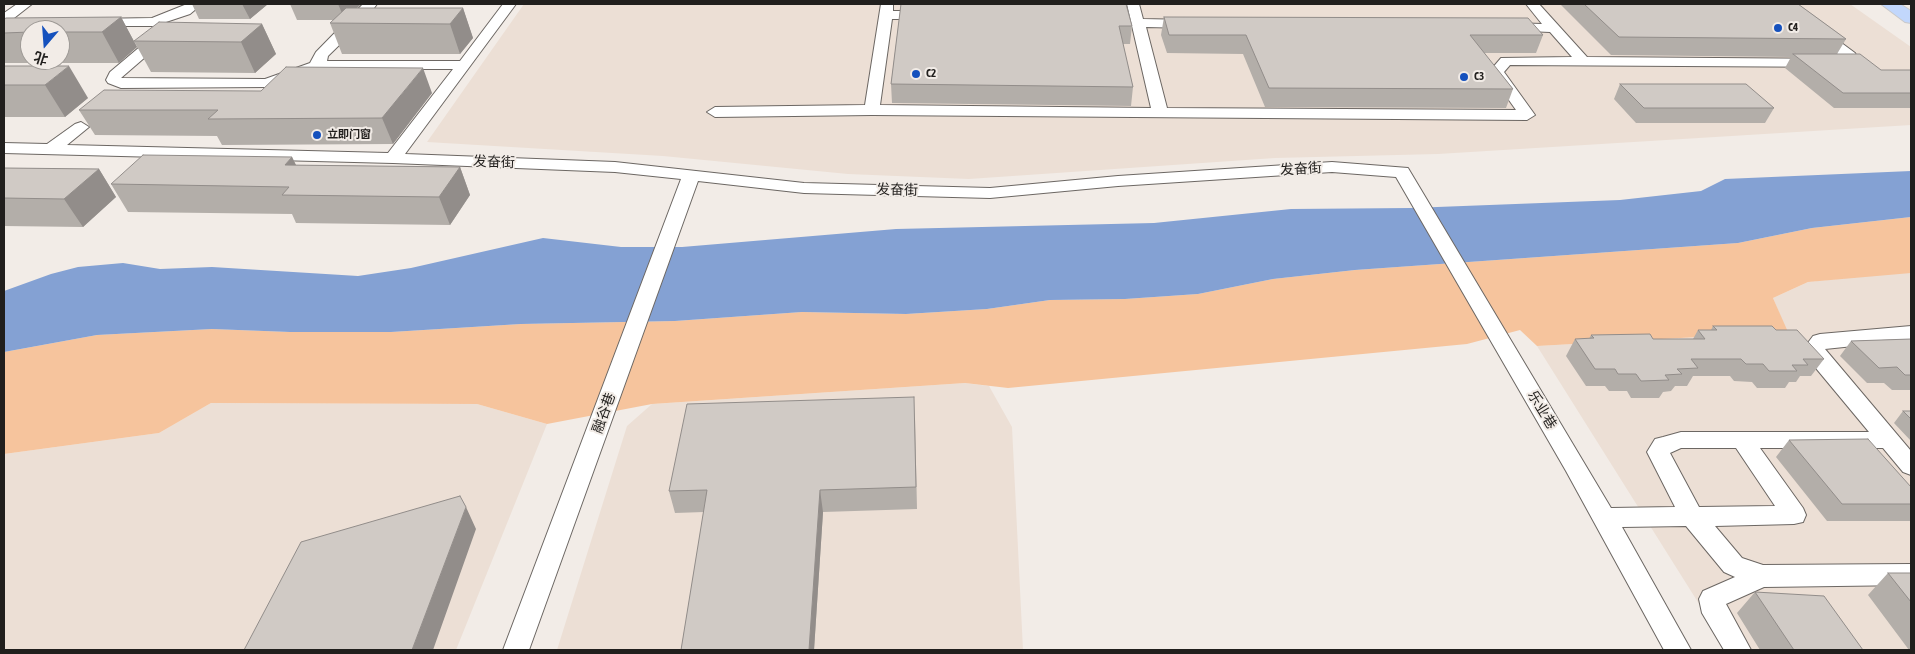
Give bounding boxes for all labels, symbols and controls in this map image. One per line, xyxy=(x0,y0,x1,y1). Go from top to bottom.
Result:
north arrow xyxy=(20,20,70,70)
place label: C4 xyxy=(1788,21,1798,35)
marker: C4 xyxy=(1772,22,1784,34)
text: 北 xyxy=(32,49,50,68)
place label: C2 xyxy=(926,67,936,81)
marker: C2 xyxy=(910,68,922,80)
place label: C3 xyxy=(1474,70,1484,84)
marker: C3 xyxy=(1458,71,1470,83)
place label: 立即门窗 xyxy=(327,128,371,142)
marker: 立即门窗 xyxy=(311,129,323,141)
street label: 发奋街 xyxy=(473,153,515,171)
street label: 发奋街 xyxy=(1279,159,1323,179)
street label: 发奋街 xyxy=(876,181,918,199)
street label: 乐业巷 xyxy=(1524,388,1560,432)
street label: 融谷巷 xyxy=(589,390,619,436)

